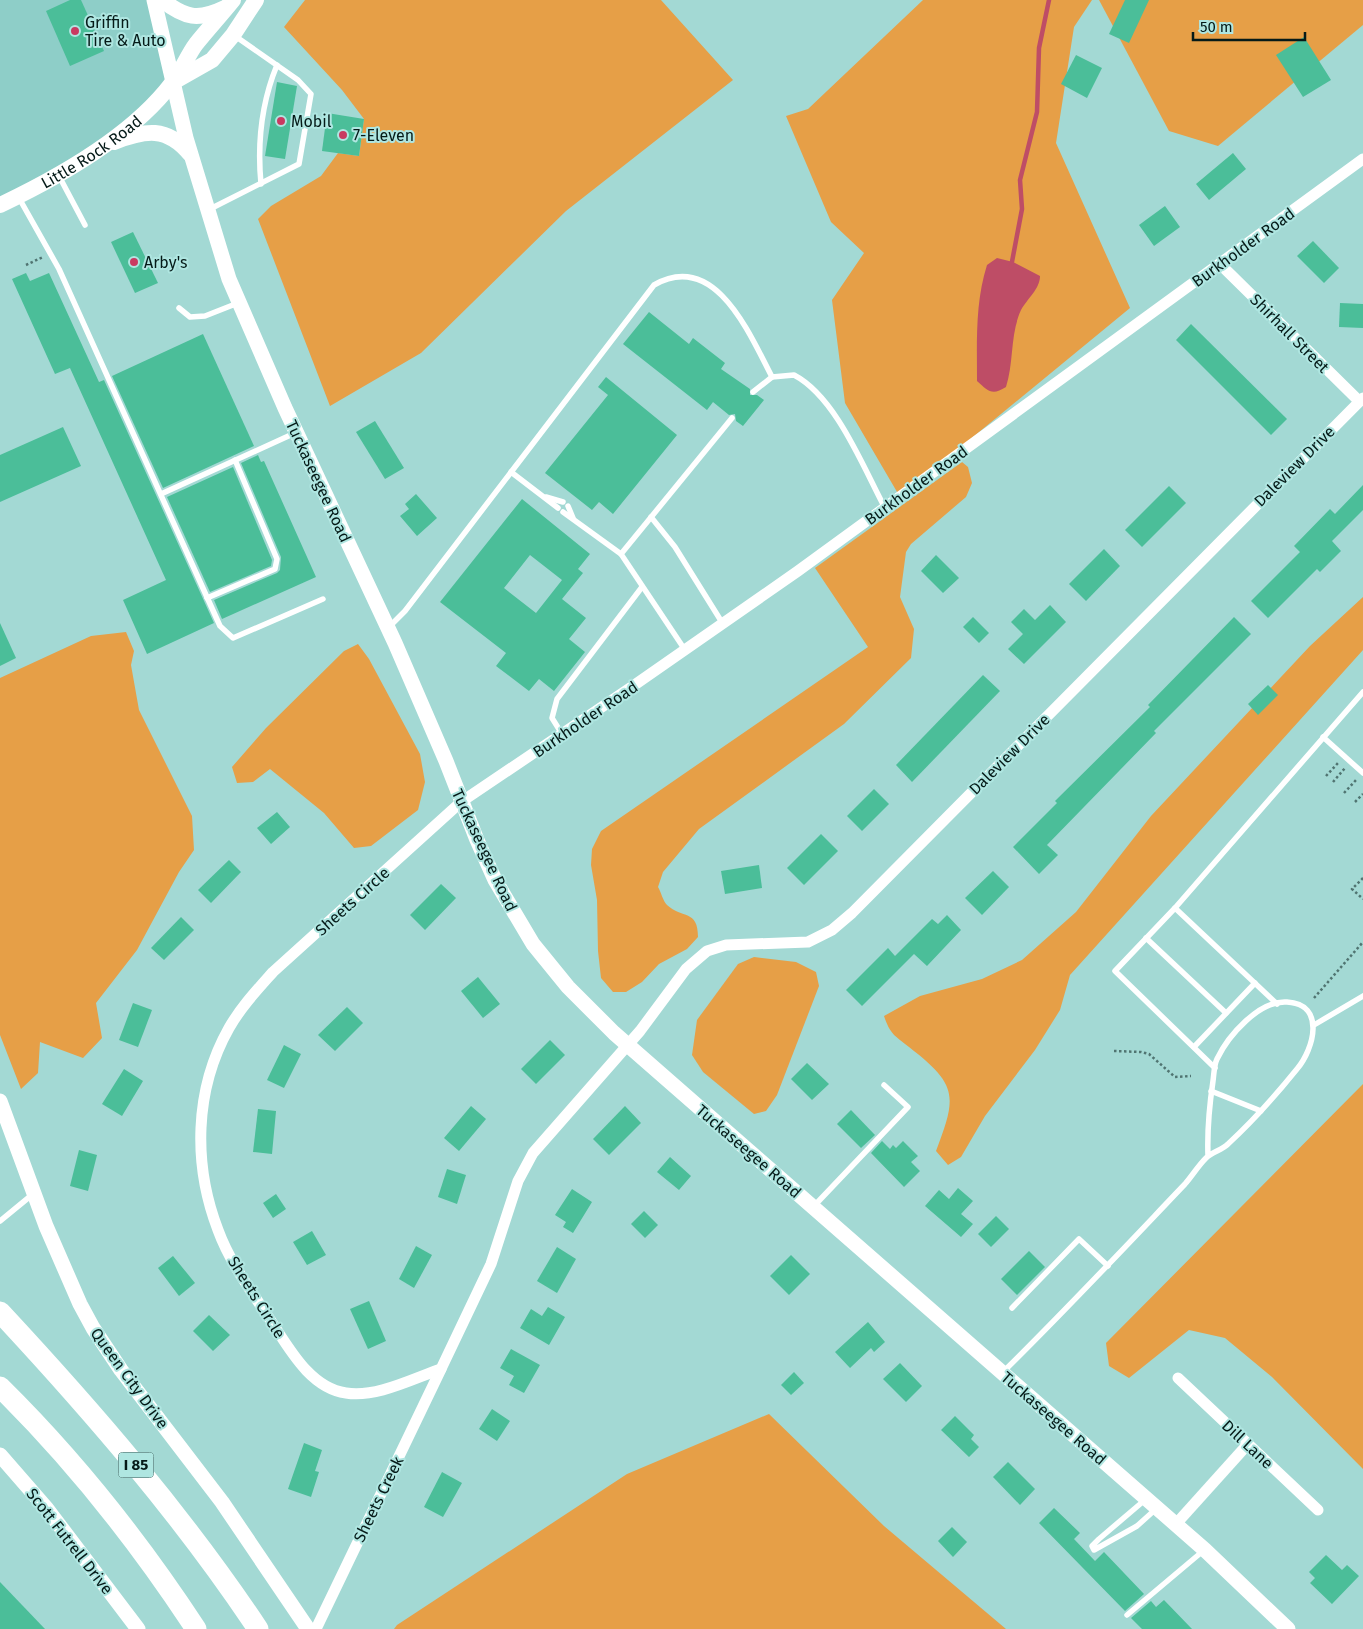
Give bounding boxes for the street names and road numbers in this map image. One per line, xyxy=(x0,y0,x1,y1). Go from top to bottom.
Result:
street label: Little Rock Road xyxy=(38,111,146,192)
street label: Burkholder Road xyxy=(1188,204,1298,291)
street label: Shirhall Street xyxy=(1246,290,1333,377)
street label: Tuckaseegee Road xyxy=(282,417,355,545)
street label: Daleview Drive xyxy=(1250,422,1339,511)
street label: Burkholder Road xyxy=(861,442,971,529)
street label: Burkholder Road xyxy=(529,677,641,761)
street label: Daleview Drive xyxy=(965,710,1054,799)
street label: Tuckaseegee Road xyxy=(448,786,521,914)
street label: Sheets Circle xyxy=(311,863,393,940)
street label: Tuckaseegee Road xyxy=(692,1101,805,1202)
street label: Sheets Circle xyxy=(224,1253,289,1342)
street label: Queen City Drive xyxy=(87,1324,173,1433)
street label: Tuckaseegee Road xyxy=(997,1368,1110,1469)
street label: Dill Lane xyxy=(1218,1416,1277,1473)
road number: I 85 xyxy=(118,1452,154,1478)
street label: Sheets Creek xyxy=(350,1453,408,1545)
street label: Scott Futrell Drive xyxy=(22,1485,117,1598)

